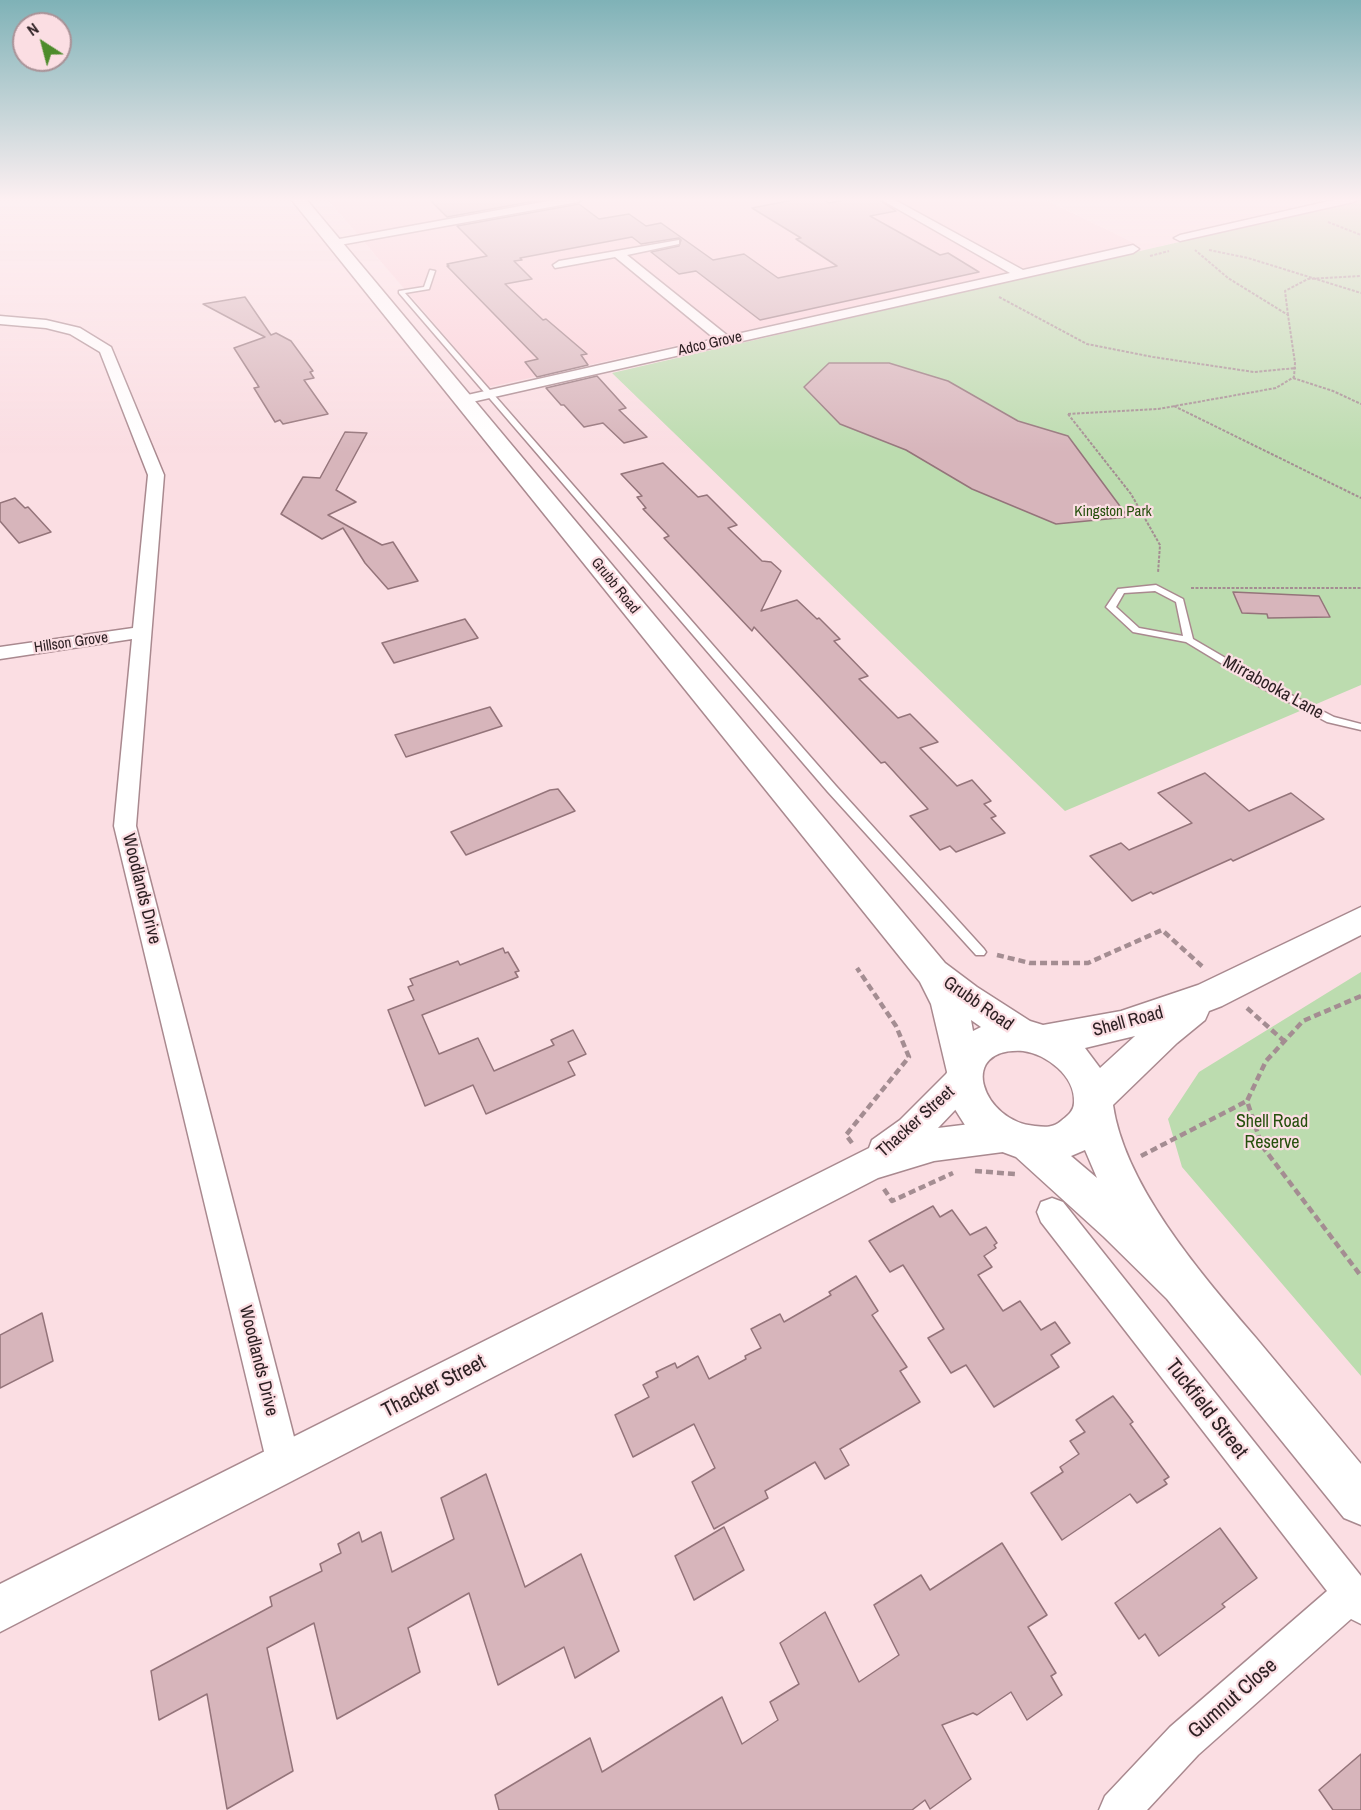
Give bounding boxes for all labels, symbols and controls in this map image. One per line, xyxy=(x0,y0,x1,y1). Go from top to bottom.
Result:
north arrow xyxy=(12,12,72,72)
text: N xyxy=(22,17,43,41)
street label: Adco Grove xyxy=(676,328,744,360)
park label: Kingston Park xyxy=(1074,503,1152,521)
street label: Grubb Road xyxy=(587,554,643,618)
street label: Hillson Grove xyxy=(33,629,109,657)
street label: Mirrabooka Lane xyxy=(1219,652,1327,724)
street label: Woodlands Drive xyxy=(117,832,165,946)
street label: Grubb Road xyxy=(939,972,1017,1036)
street label: Shell Road xyxy=(1090,1002,1166,1042)
street label: Thacker Street xyxy=(873,1082,959,1162)
park label: Shell Road Reserve xyxy=(1236,1111,1308,1154)
street label: Woodlands Drive xyxy=(234,1304,282,1418)
street label: Thacker Street xyxy=(378,1350,490,1424)
street label: Tuckfield Street xyxy=(1159,1354,1253,1464)
street label: Gumnut Close xyxy=(1183,1653,1283,1745)

